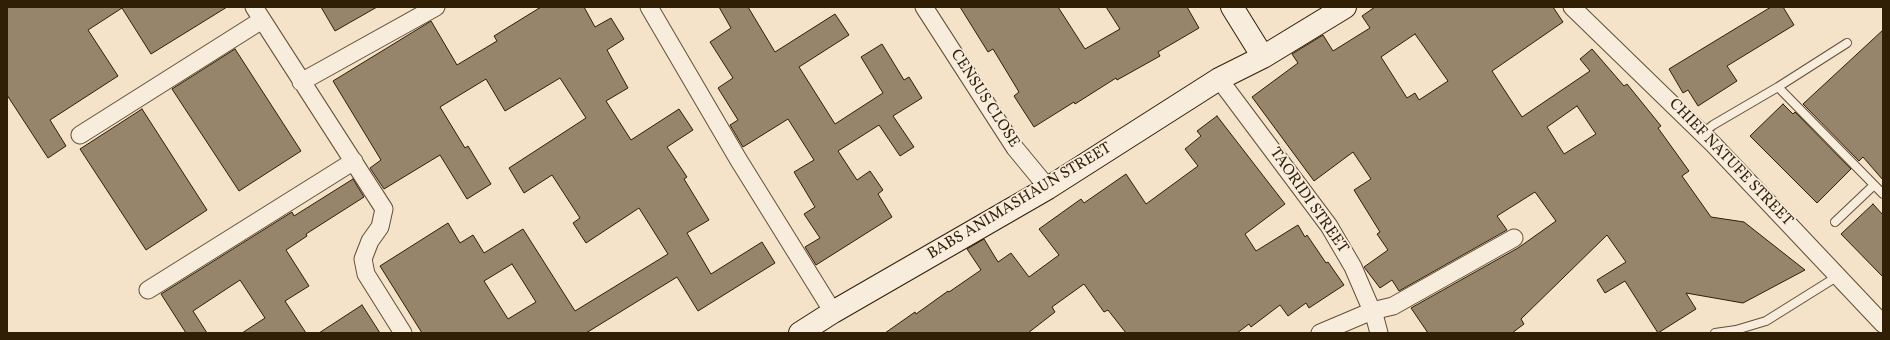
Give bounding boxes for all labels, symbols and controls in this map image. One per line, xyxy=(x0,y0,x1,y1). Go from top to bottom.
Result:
street label: CENSUS CLOSE xyxy=(945,46,1023,152)
street label: CHIEF NATUFE STREET xyxy=(1664,95,1796,231)
street label: BABS ANIMASHAUN STREET xyxy=(924,139,1116,265)
street label: TAORIDI STREET xyxy=(1264,145,1352,257)

